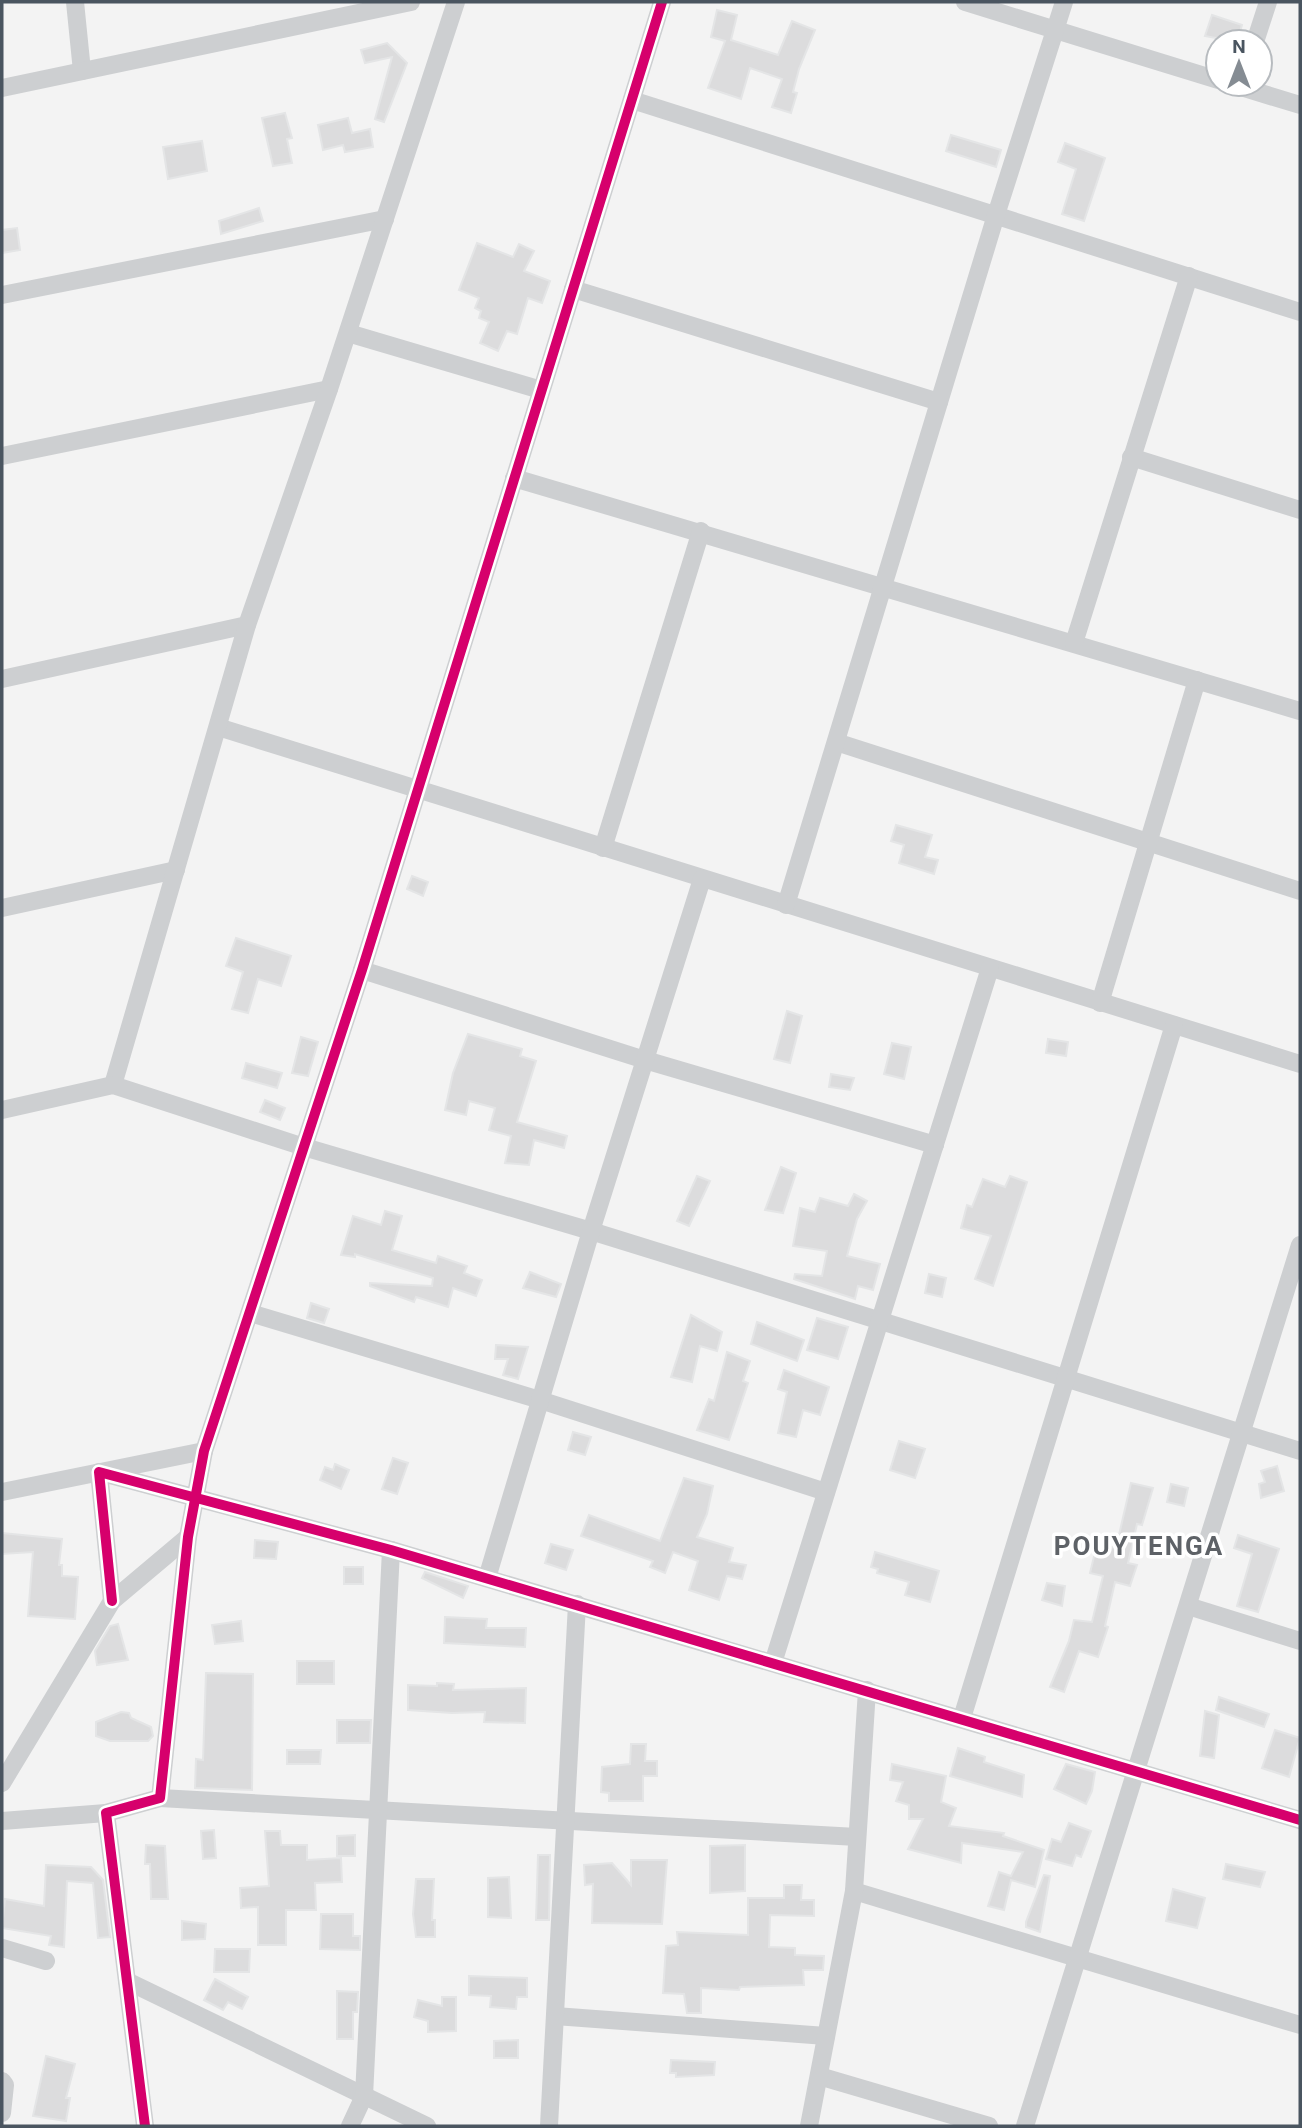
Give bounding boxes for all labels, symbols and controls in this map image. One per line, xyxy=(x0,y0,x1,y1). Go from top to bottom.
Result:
north arrow xyxy=(1204,28,1274,98)
text: N xyxy=(1232,35,1246,58)
district label: POUYTENGA xyxy=(1054,1531,1224,1561)

